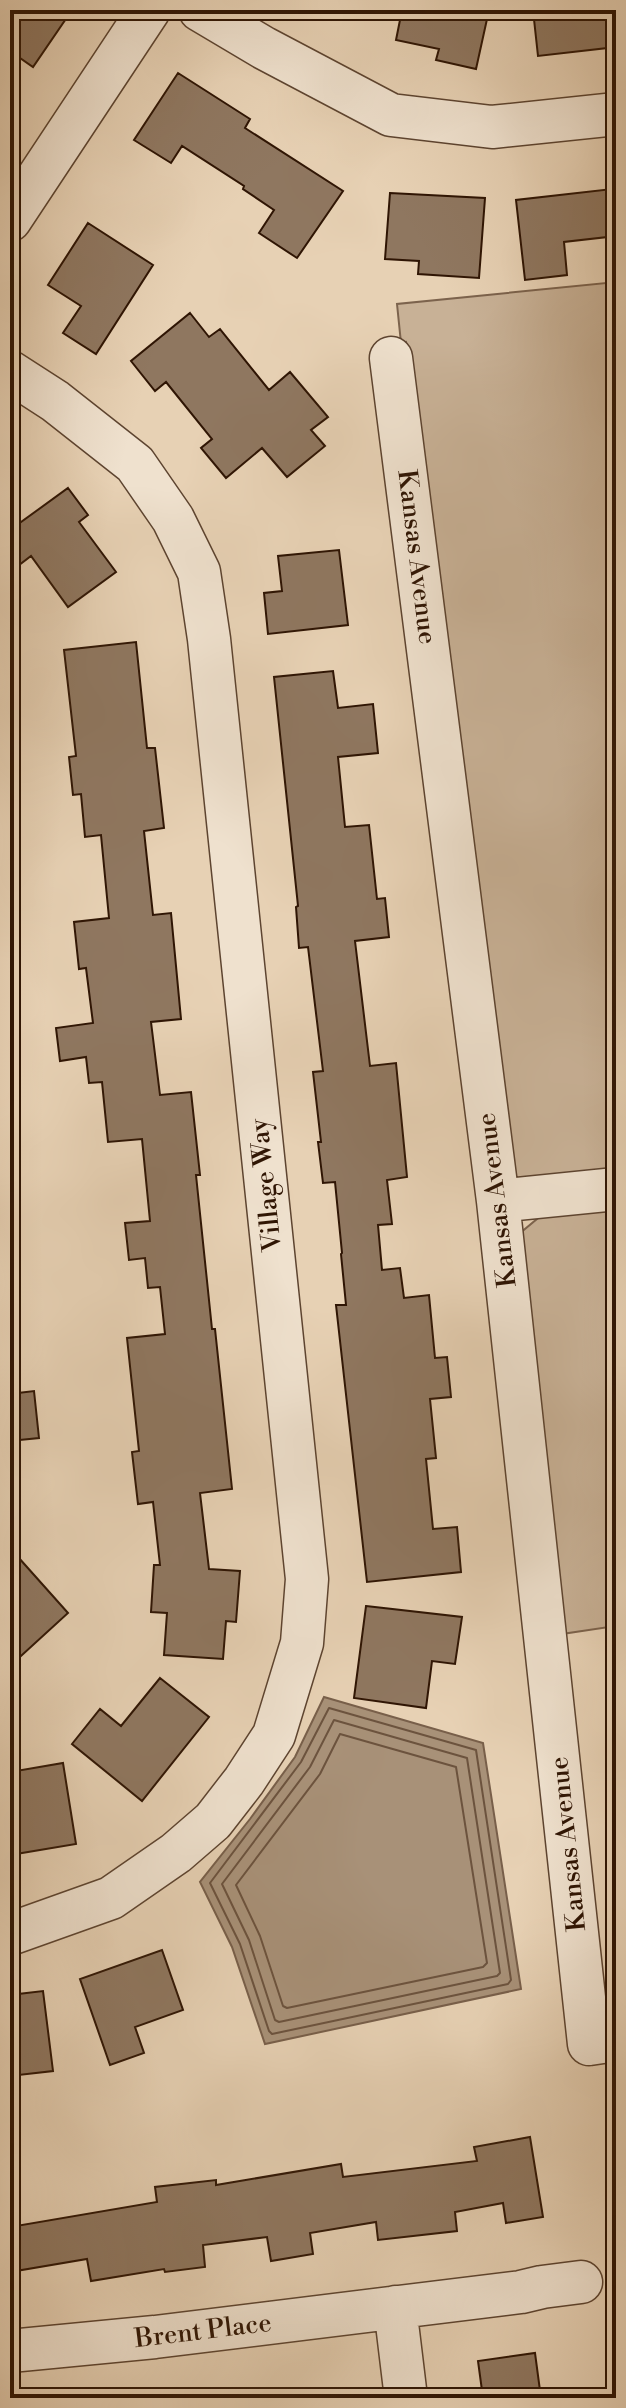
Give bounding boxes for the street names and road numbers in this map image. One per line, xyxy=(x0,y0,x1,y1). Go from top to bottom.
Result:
street label: Kansas Avenue xyxy=(390,468,444,646)
street label: Kansas Avenue xyxy=(470,1111,524,1289)
street label: Village Way xyxy=(243,1117,289,1254)
street label: Kansas Avenue xyxy=(543,1755,593,1933)
street label: Brent Place xyxy=(132,2307,273,2355)

